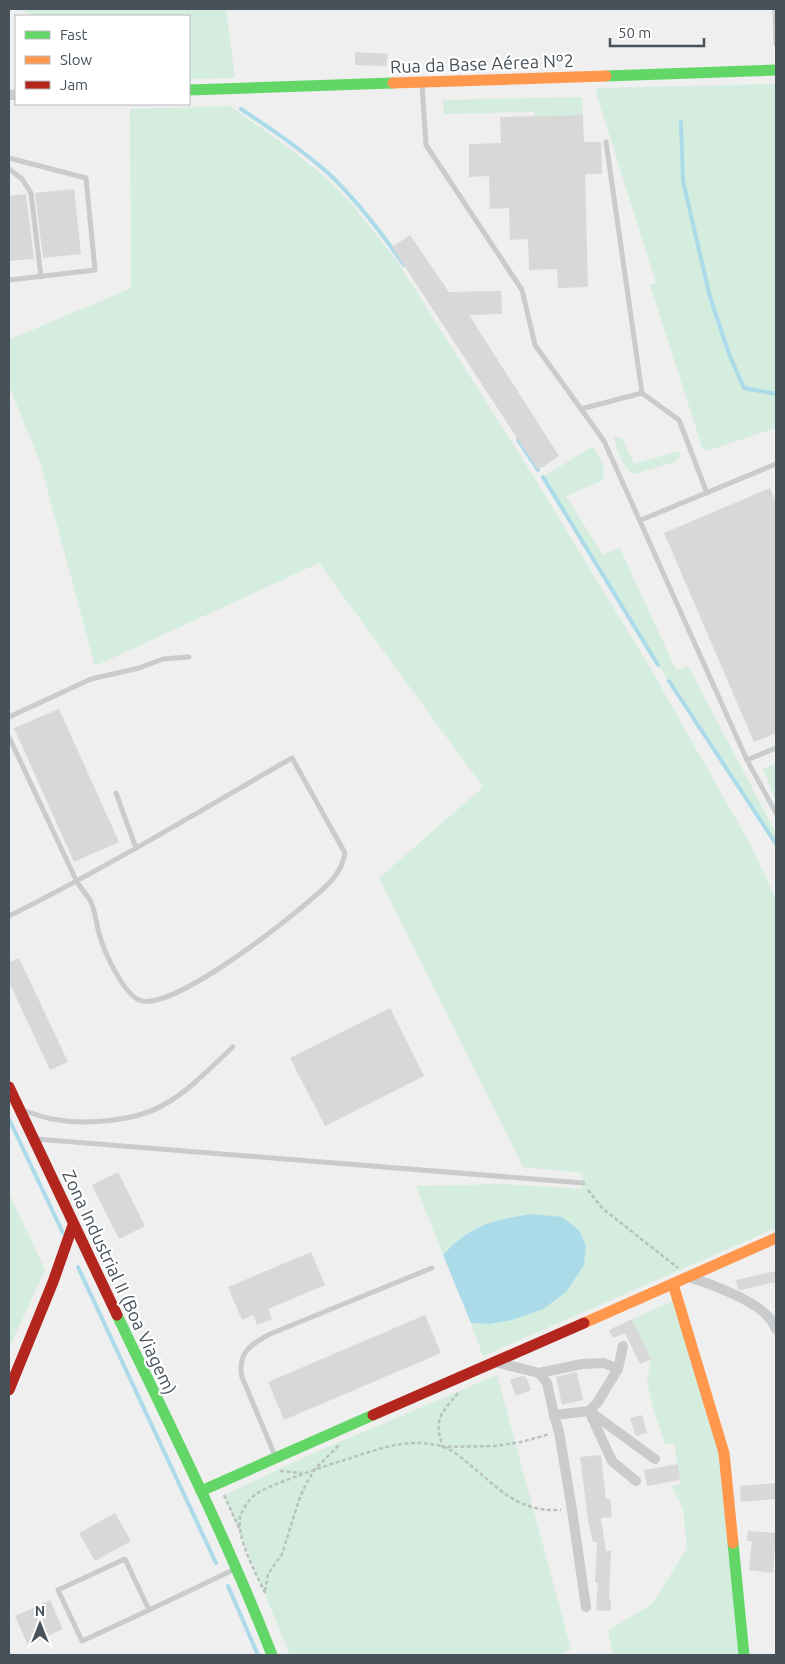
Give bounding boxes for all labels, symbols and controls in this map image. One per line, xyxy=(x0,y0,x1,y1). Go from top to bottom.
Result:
legend xyxy=(15,15,190,105)
scale bar xyxy=(610,15,704,47)
text: 50 m xyxy=(618,24,651,41)
text: Fast xyxy=(60,26,88,43)
street label: Rua da Base Aérea Nº2 xyxy=(390,50,574,76)
text: Slow xyxy=(60,51,93,68)
text: Jam xyxy=(60,76,88,93)
street label: Zona Industrial II (Boa Viagem) xyxy=(58,1167,181,1398)
north arrow xyxy=(15,1599,65,1649)
text: N xyxy=(35,1603,45,1619)

